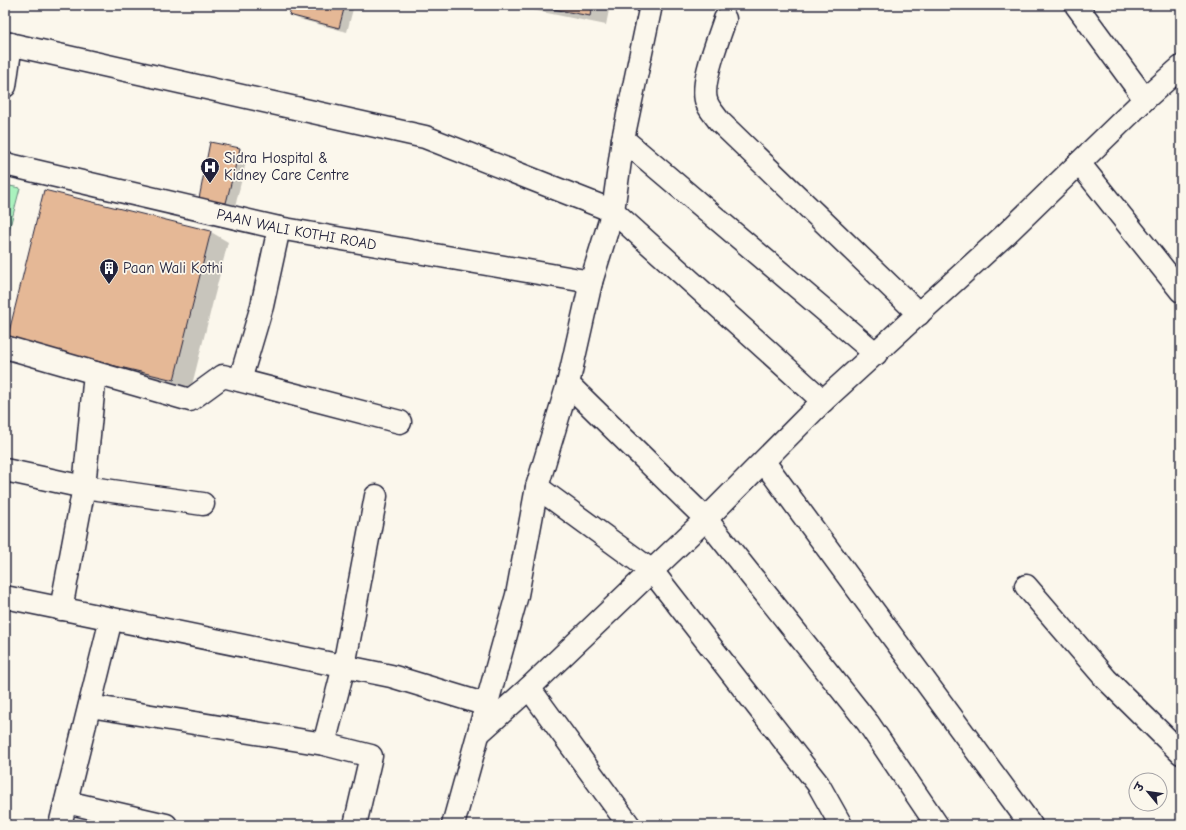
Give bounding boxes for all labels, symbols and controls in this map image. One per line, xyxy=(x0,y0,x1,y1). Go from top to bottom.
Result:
place label: Sidra Hospital & Kidney Care Centre xyxy=(224,149,349,184)
hospital icon: Sidra Hospital & Kidney Care Centre xyxy=(199,156,221,184)
street label: PAAN WALI KOTHI ROAD xyxy=(215,205,378,254)
building icon: Paan Wali Kothi xyxy=(98,257,120,285)
place label: Paan Wali Kothi xyxy=(123,259,223,277)
north arrow xyxy=(1128,772,1168,812)
text: उ xyxy=(1132,780,1148,795)

